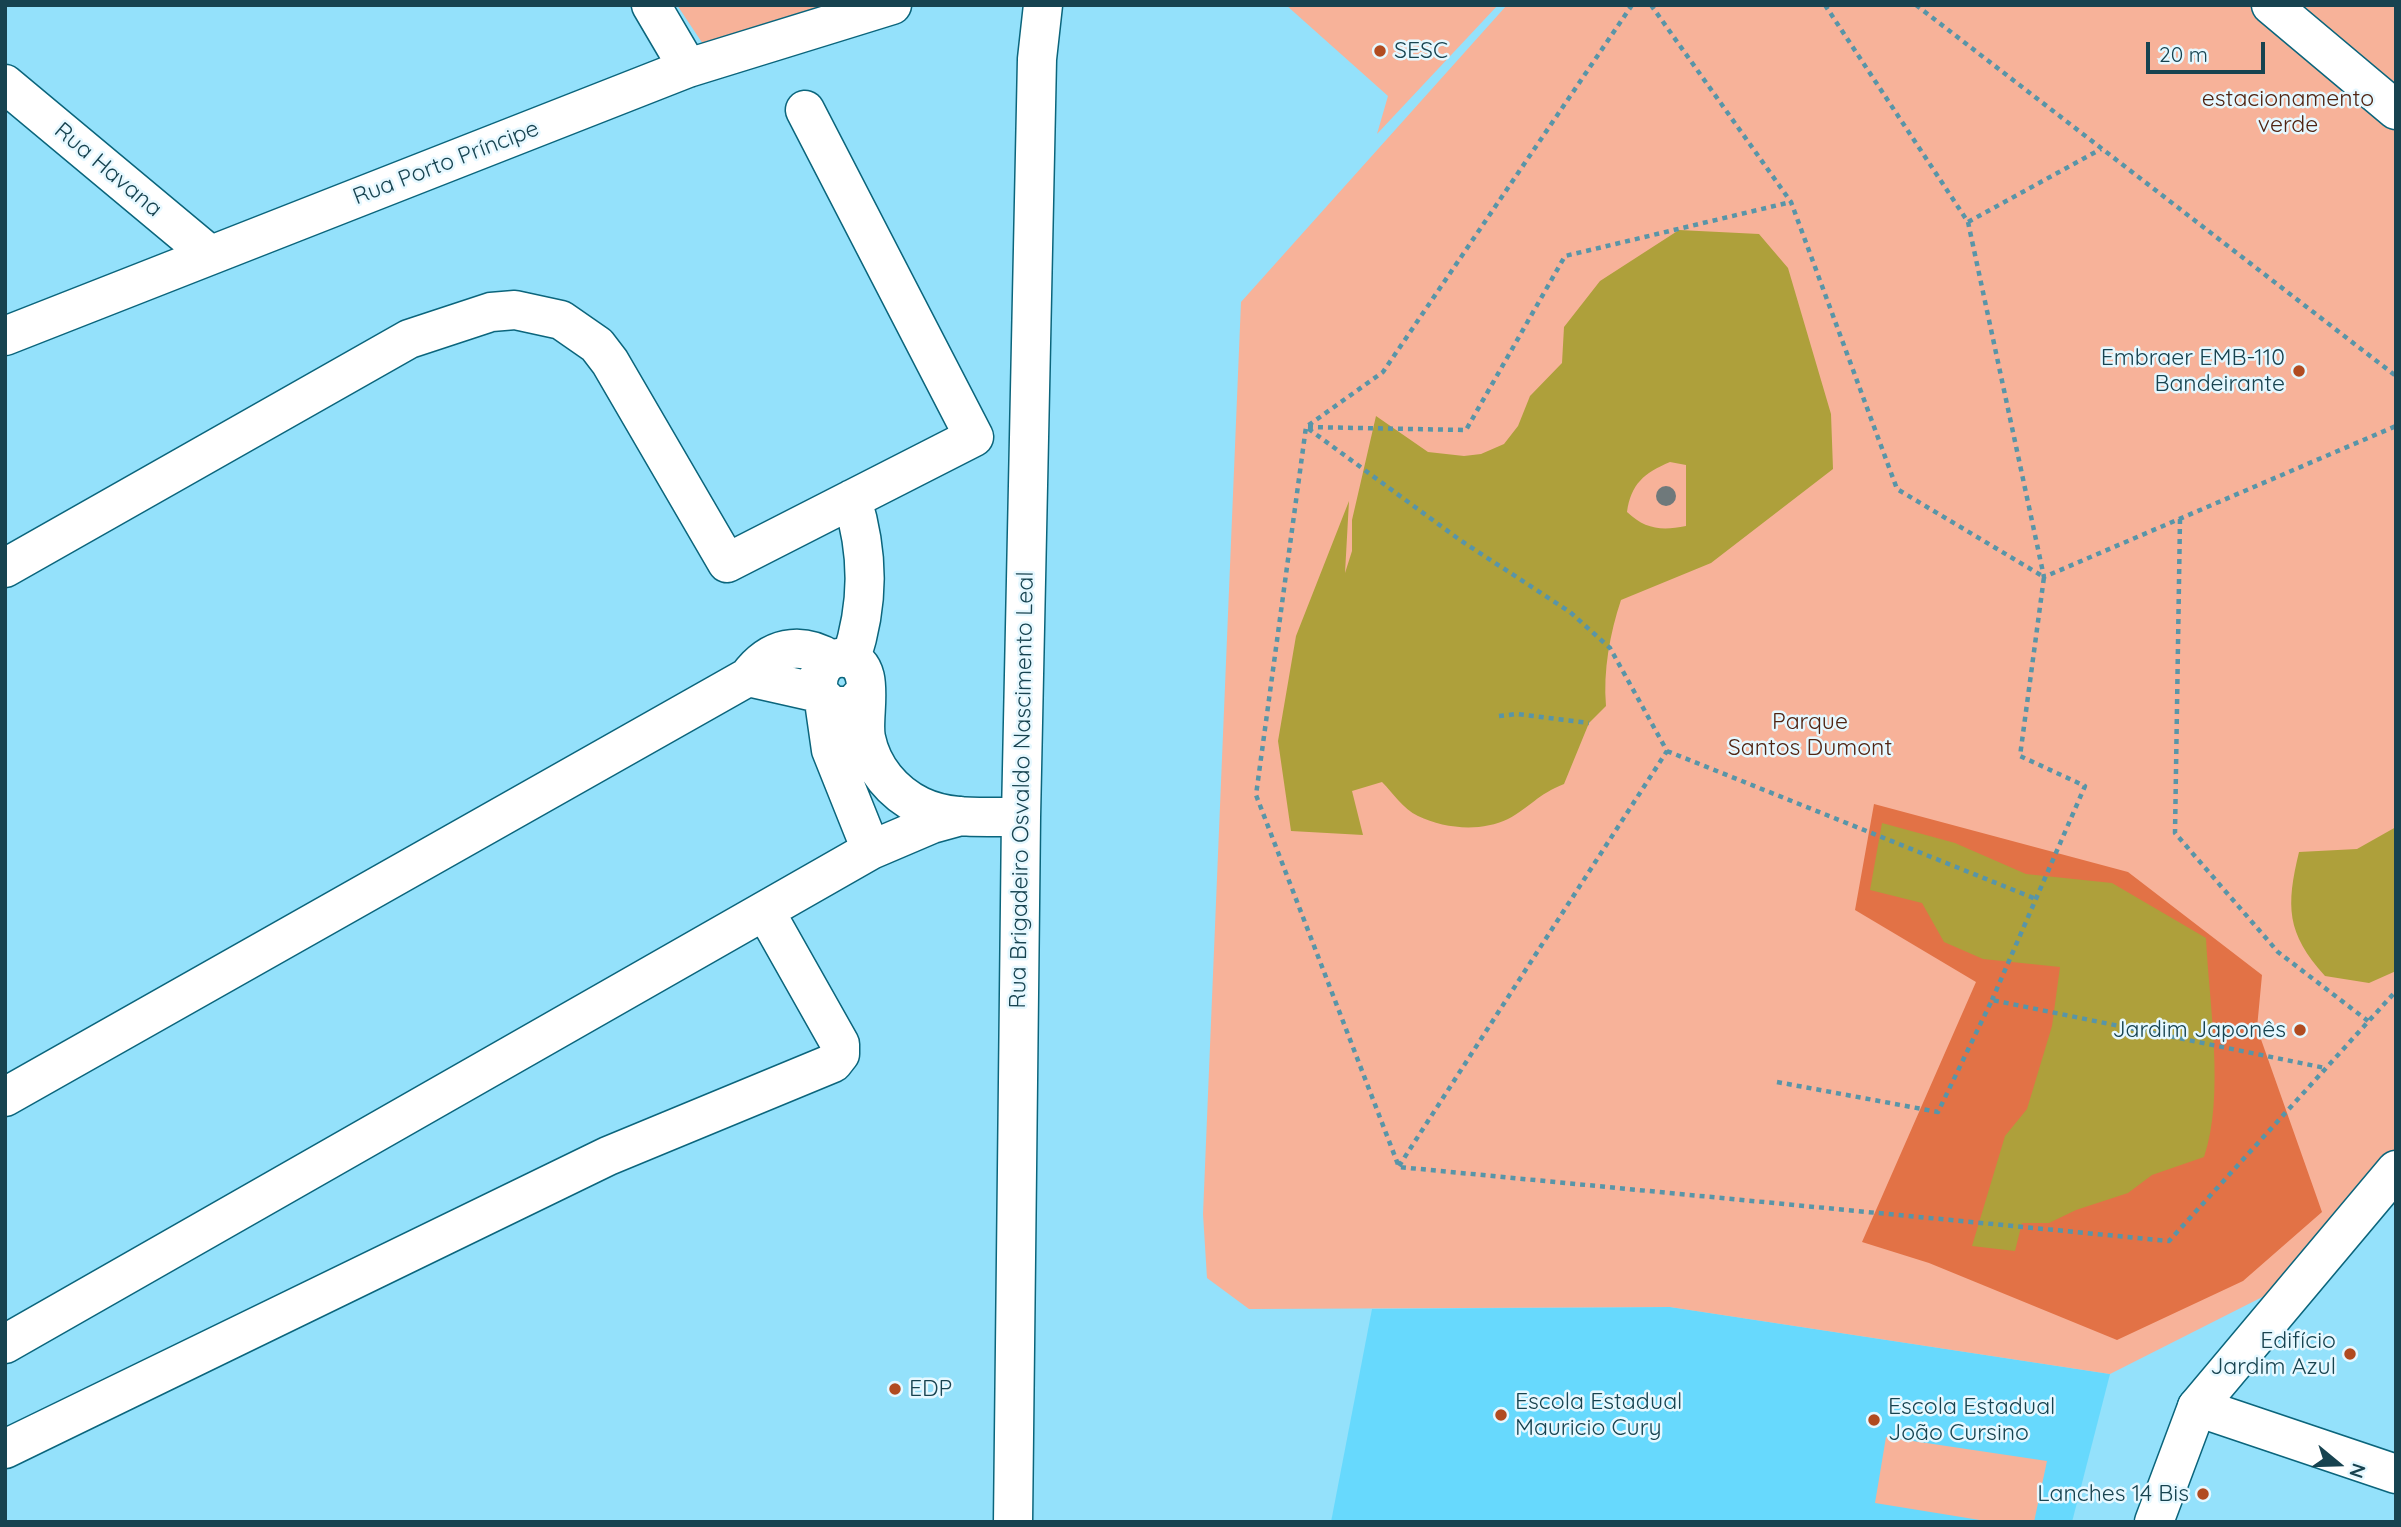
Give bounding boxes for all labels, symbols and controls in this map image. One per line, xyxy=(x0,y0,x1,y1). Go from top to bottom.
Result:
scale bar xyxy=(2149,28,2268,72)
place label: SESC xyxy=(1394,37,1448,65)
text: 20 m xyxy=(2159,41,2208,67)
marker: SESC xyxy=(1372,43,1388,59)
park label: estacionamento verde xyxy=(2202,85,2374,139)
street label: Rua Porto Príncipe xyxy=(349,115,543,211)
street label: Rua Havana xyxy=(49,117,167,223)
place label: Embraer EMB-110 Bandeirante xyxy=(2101,344,2285,398)
marker: Embraer EMB-110 Bandeirante xyxy=(2291,363,2307,379)
street label: Rua Brigadeiro Osvaldo Nascimento Leal xyxy=(1004,571,1040,1009)
park label: Parque Santos Dumont xyxy=(1728,708,1892,762)
place label: Jardim Japonês xyxy=(2112,1016,2286,1044)
marker: Jardim Japonês xyxy=(2292,1022,2308,1038)
place label: Edifício Jardim Azul xyxy=(2210,1327,2336,1381)
marker: Edifício Jardim Azul xyxy=(2342,1346,2358,1362)
place label: EDP xyxy=(909,1375,952,1403)
marker: EDP xyxy=(887,1381,903,1397)
place label: Escola Estadual Mauricio Cury xyxy=(1515,1388,1682,1442)
place label: Escola Estadual João Cursino xyxy=(1888,1393,2055,1447)
marker: Escola Estadual Mauricio Cury xyxy=(1493,1407,1509,1423)
marker: Escola Estadual João Cursino xyxy=(1866,1412,1882,1428)
north arrow xyxy=(2303,1429,2373,1499)
text: N xyxy=(2344,1460,2371,1481)
place label: Lanches 14 Bis xyxy=(2037,1480,2189,1508)
marker: Lanches 14 Bis xyxy=(2195,1486,2211,1502)

